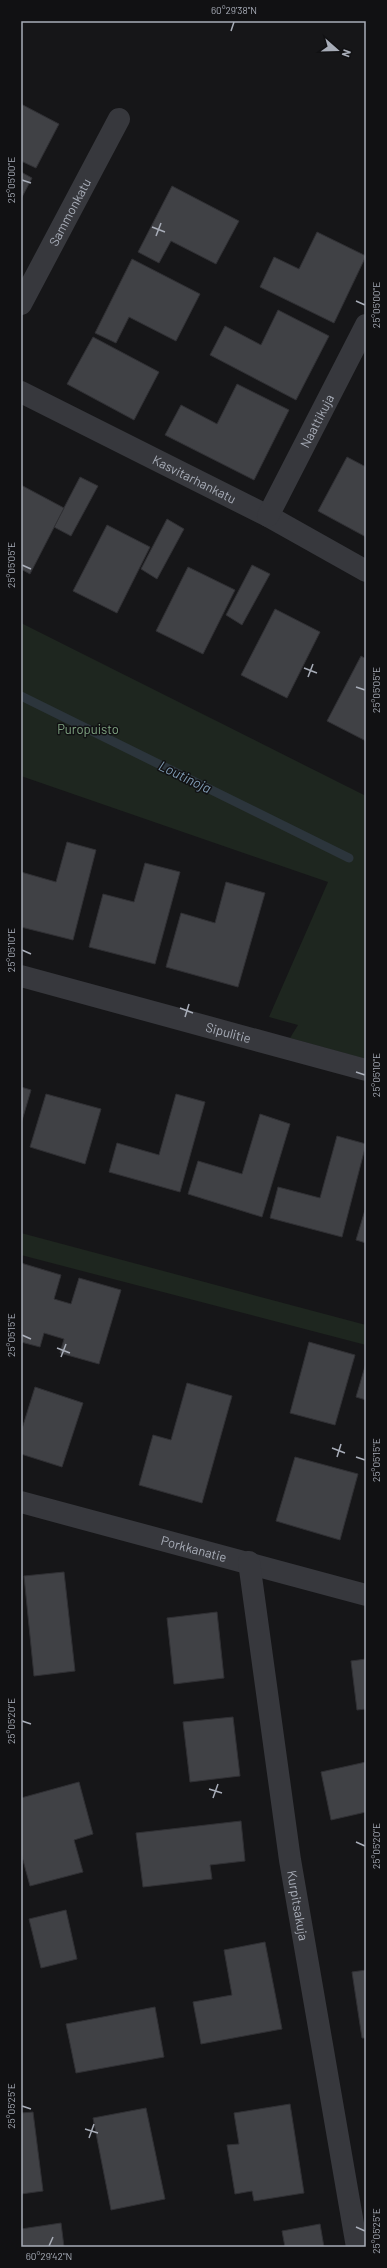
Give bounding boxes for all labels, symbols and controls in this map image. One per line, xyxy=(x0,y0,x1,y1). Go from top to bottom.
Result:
text: 60°29'38"N xyxy=(211,4,257,16)
north arrow xyxy=(317,30,357,70)
text: N xyxy=(340,48,354,59)
text: 25°05'00"E xyxy=(5,157,17,203)
street label: Sammonkatu xyxy=(45,175,94,249)
text: 25°05'00"E xyxy=(370,282,382,328)
street label: Naattikuja xyxy=(296,391,337,450)
street label: Kasvitarhankatu xyxy=(150,451,239,507)
text: 25°05'05"E xyxy=(5,542,17,588)
text: 25°05'05"E xyxy=(370,667,382,713)
park label: Puropuisto xyxy=(57,721,119,737)
water label: Loutinoja xyxy=(156,757,214,797)
text: 25°05'10"E xyxy=(5,928,17,972)
street label: Sipulitie xyxy=(204,1019,253,1046)
text: 25°05'10"E xyxy=(370,1053,382,1097)
text: 25°05'15"E xyxy=(5,1313,17,1357)
text: 25°05'15"E xyxy=(370,1438,382,1482)
street label: Porkkanatie xyxy=(159,1532,229,1565)
text: 25°05'20"E xyxy=(5,1698,17,1744)
text: 25°05'20"E xyxy=(370,1823,382,1869)
street label: Kurpitsakuja xyxy=(284,1869,312,1942)
text: 25°05'25"E xyxy=(5,2083,17,2129)
text: 25°05'25"E xyxy=(370,2208,382,2254)
text: 60°29'42"N xyxy=(26,2250,72,2262)

